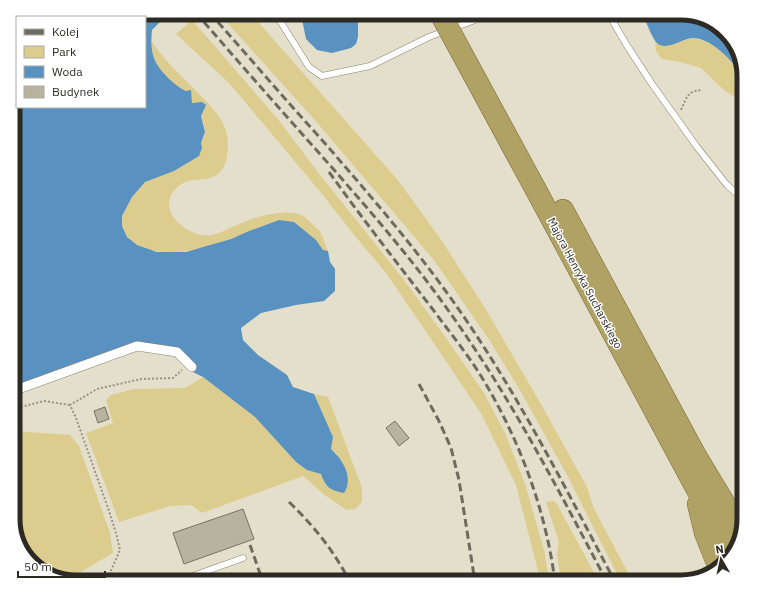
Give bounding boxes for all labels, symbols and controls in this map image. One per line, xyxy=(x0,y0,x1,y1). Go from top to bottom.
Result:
legend xyxy=(16,16,146,108)
text: Kolej xyxy=(52,24,79,39)
text: Park xyxy=(52,44,77,59)
text: Woda xyxy=(52,64,83,79)
text: Budynek xyxy=(52,84,100,99)
street label: Majora Henryka Sucharskiego xyxy=(544,215,626,351)
north arrow xyxy=(701,539,741,579)
text: N xyxy=(714,542,724,557)
scale bar xyxy=(18,553,105,579)
text: 50 m xyxy=(24,559,52,574)

